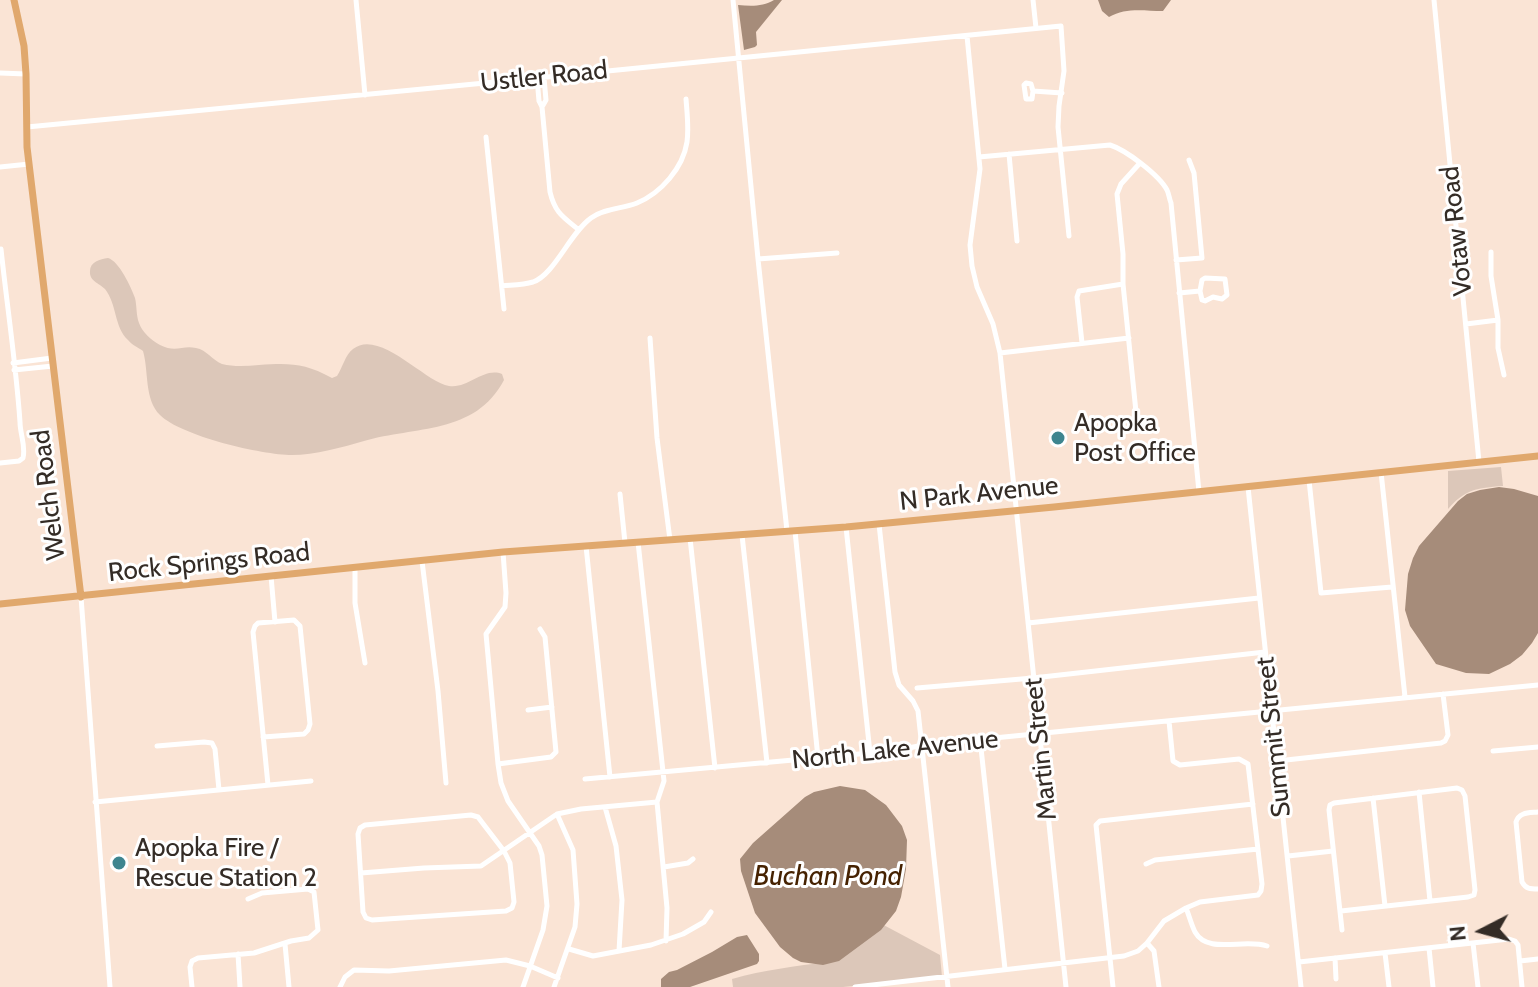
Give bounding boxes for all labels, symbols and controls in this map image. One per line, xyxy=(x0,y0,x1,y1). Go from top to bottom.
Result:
street label: Ustler Road xyxy=(479,55,609,99)
street label: Votaw Road xyxy=(1435,165,1479,297)
place label: Apopka Post Office xyxy=(1074,407,1196,468)
street label: Welch Road xyxy=(26,428,72,562)
marker: Apopka Post Office xyxy=(1049,429,1067,447)
street label: N Park Avenue xyxy=(898,470,1060,518)
street label: Rock Springs Road xyxy=(107,537,311,589)
street label: Summit Street xyxy=(1250,655,1298,819)
street label: Martin Street xyxy=(1018,676,1064,822)
street label: North Lake Avenue xyxy=(790,724,1000,776)
place label: Apopka Fire / Rescue Station 2 xyxy=(135,832,317,894)
marker: Apopka Fire / Rescue Station 2 xyxy=(110,854,128,872)
water label: Buchan Pond xyxy=(754,860,902,894)
north arrow xyxy=(1442,891,1522,971)
text: N xyxy=(1443,924,1472,943)

